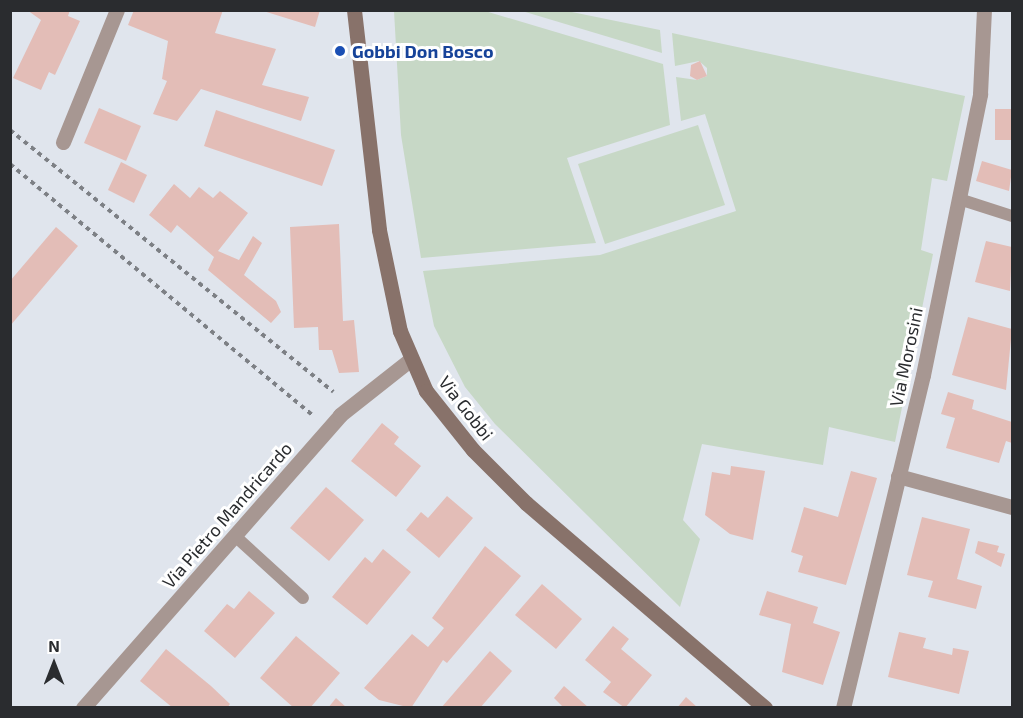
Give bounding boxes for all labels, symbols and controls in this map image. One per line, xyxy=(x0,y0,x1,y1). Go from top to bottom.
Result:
place label: Gobbi Don Bosco xyxy=(352,40,494,62)
marker: Gobbi Don Bosco xyxy=(333,44,347,58)
street label: Via Morosini xyxy=(885,305,927,409)
street label: Via Gobbi xyxy=(434,371,498,445)
street label: Via Pietro Mandricardo xyxy=(158,438,296,592)
north arrow xyxy=(24,634,84,694)
text: N xyxy=(48,636,60,655)

